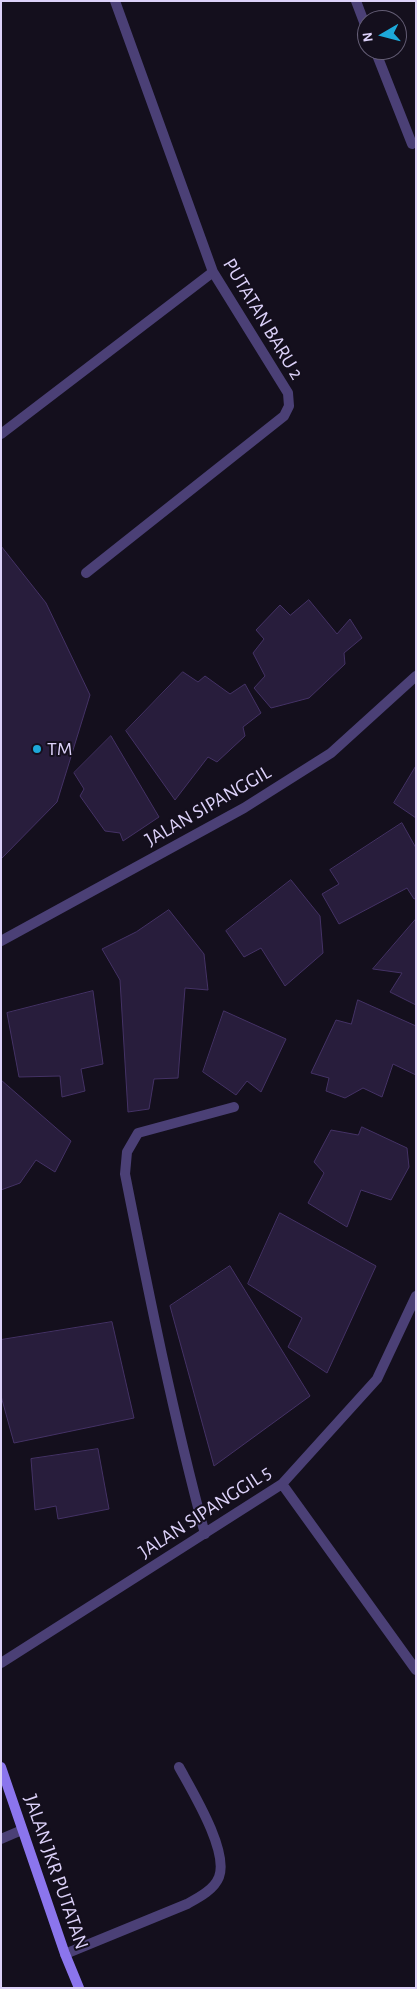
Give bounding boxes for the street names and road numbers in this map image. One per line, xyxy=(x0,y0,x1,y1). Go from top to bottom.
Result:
street label: PUTATAN BARU 2 xyxy=(217,254,309,384)
street label: JALAN SIPANGGIL xyxy=(141,760,275,852)
street label: JALAN SIPANGGIL 5 xyxy=(134,1460,276,1564)
street label: JALAN JKR PUTATAN xyxy=(18,1791,94,1953)

